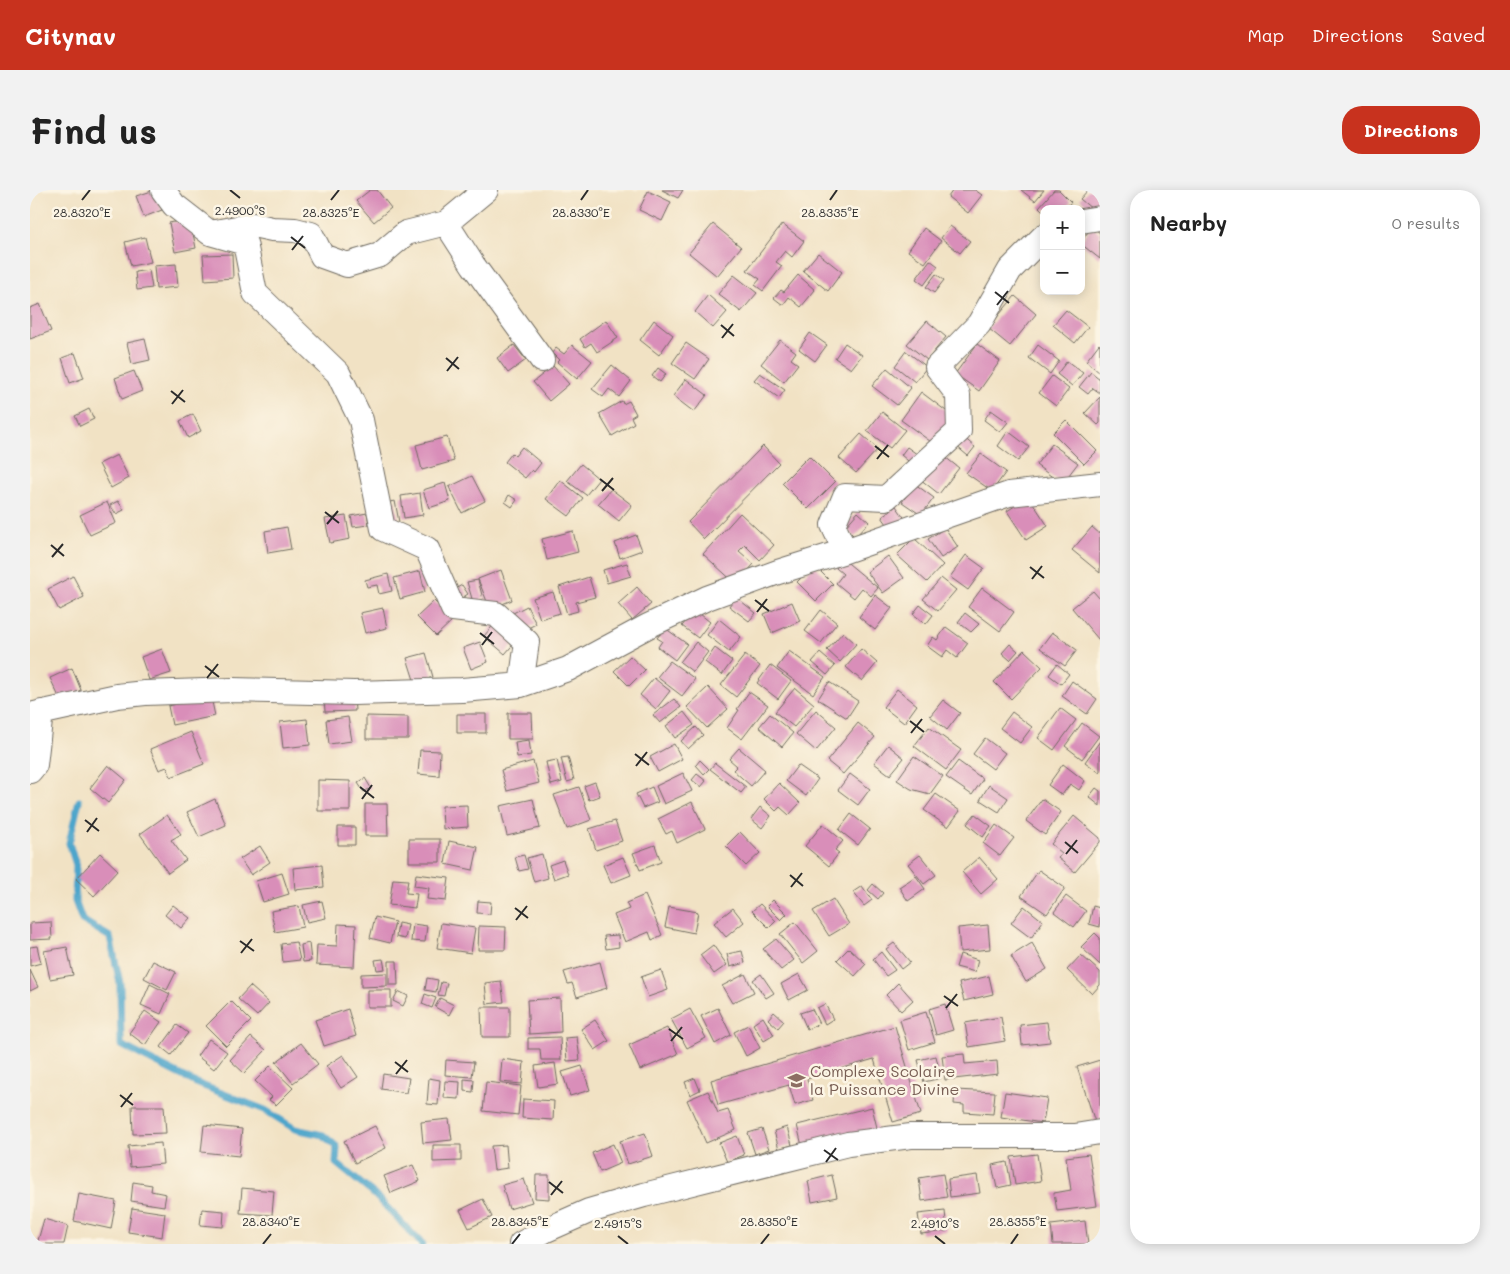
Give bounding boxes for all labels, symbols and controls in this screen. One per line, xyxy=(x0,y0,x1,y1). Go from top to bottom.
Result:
text: Citynav xyxy=(25,20,116,51)
text: Map xyxy=(1247,23,1284,47)
text: Directions xyxy=(1312,23,1404,47)
text: Saved xyxy=(1432,23,1485,47)
button: Directions xyxy=(1342,106,1480,154)
text: Find us xyxy=(30,107,157,153)
text: 2.4900°S xyxy=(215,202,266,218)
text: 28.8320°E xyxy=(53,204,111,220)
text: 28.8325°E xyxy=(303,204,360,220)
text: 28.8330°E xyxy=(552,204,610,220)
text: 28.8335°E xyxy=(801,204,859,220)
map controls xyxy=(1040,205,1085,295)
button: + xyxy=(1040,205,1085,250)
text: Nearby xyxy=(1150,209,1227,236)
text: 0 results xyxy=(1392,212,1460,233)
button: − xyxy=(1040,250,1085,295)
place label: Complexe Scolaire la Puissance Divine xyxy=(810,1060,959,1099)
school or university icon: Complexe Scolaire la Puissance Divine xyxy=(786,1070,806,1090)
text: 28.8340°E xyxy=(242,1213,300,1229)
text: 28.8345°E xyxy=(491,1213,549,1229)
text: 28.8350°E xyxy=(740,1213,798,1229)
text: 28.8355°E xyxy=(989,1213,1047,1229)
text: 2.4915°S xyxy=(594,1215,642,1231)
text: 2.4910°S xyxy=(911,1215,959,1231)

